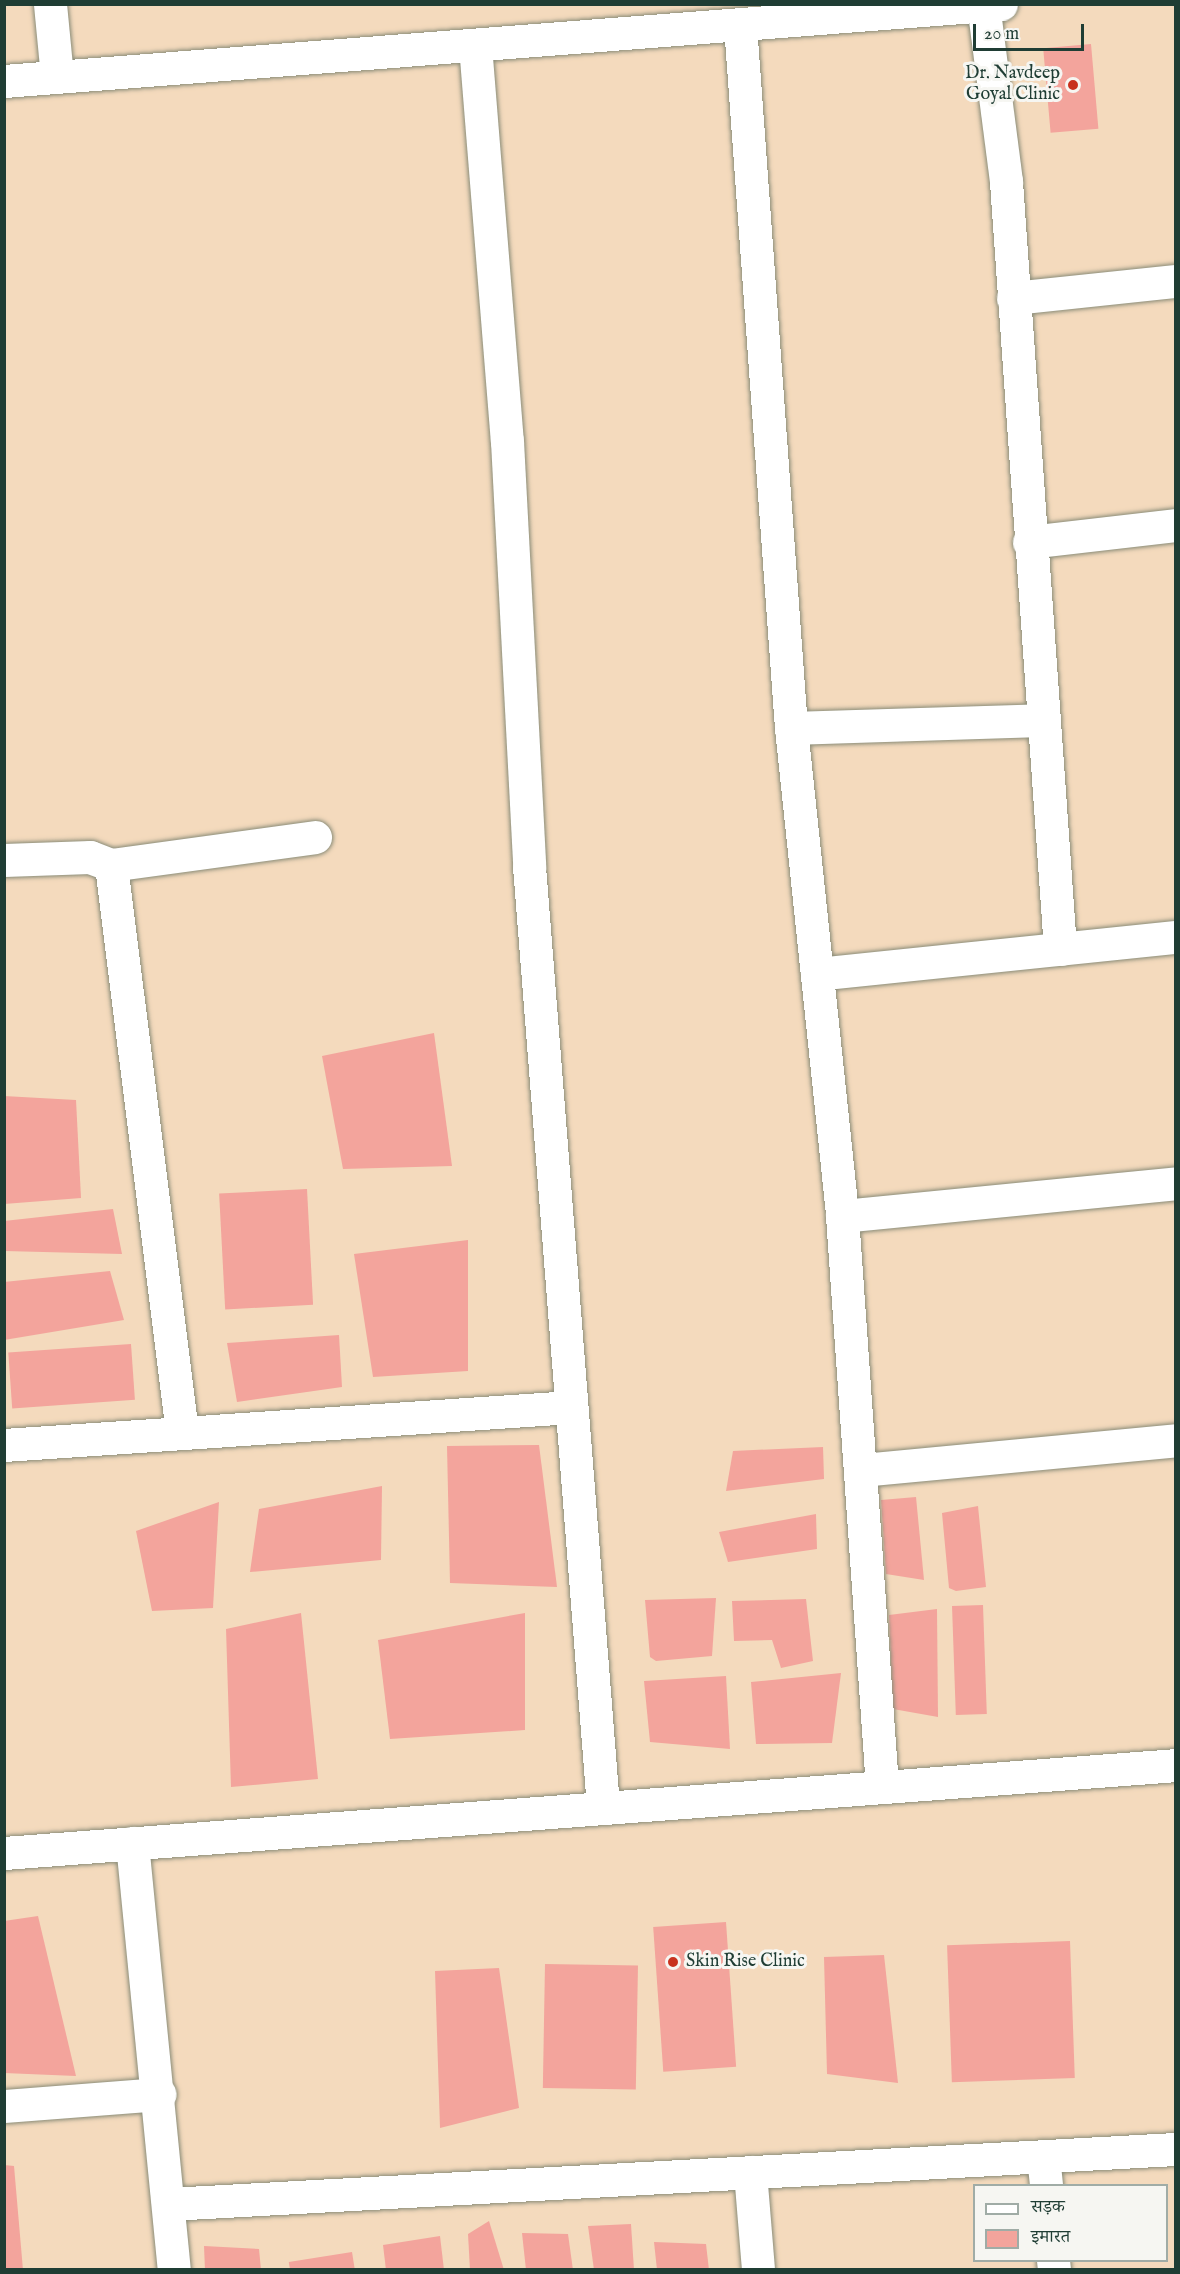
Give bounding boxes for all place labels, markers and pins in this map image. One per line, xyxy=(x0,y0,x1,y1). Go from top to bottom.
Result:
place label: Dr. Navdeep Goyal Clinic xyxy=(965,64,1060,106)
marker: Dr. Navdeep Goyal Clinic xyxy=(1064,76,1082,94)
place label: Skin Rise Clinic xyxy=(686,1951,805,1973)
marker: Skin Rise Clinic xyxy=(664,1953,682,1971)

